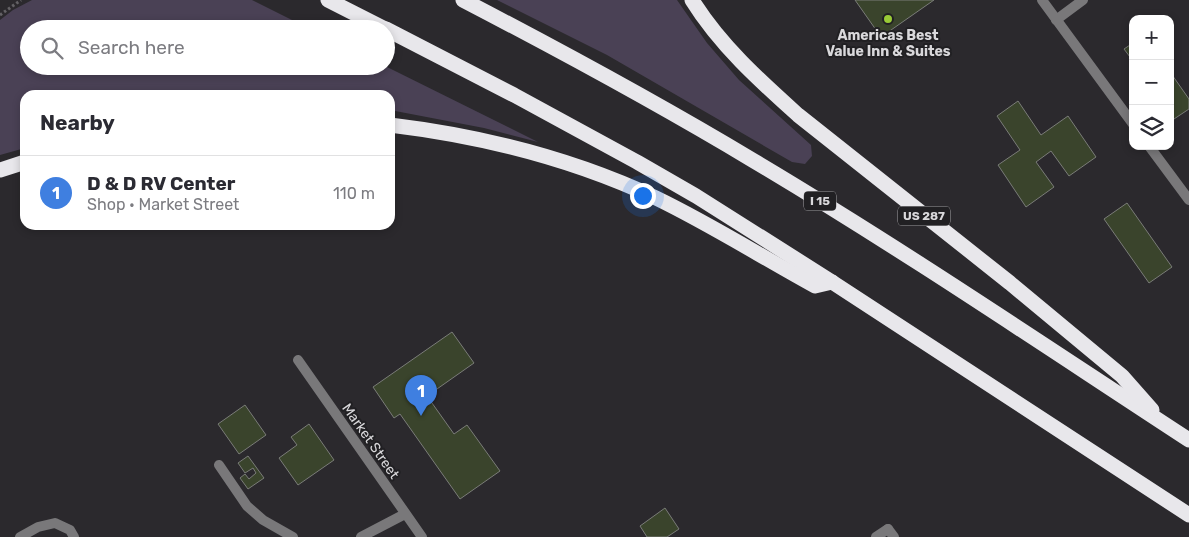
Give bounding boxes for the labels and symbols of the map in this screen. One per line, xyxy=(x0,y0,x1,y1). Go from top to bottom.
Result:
marker: Americas Best Value Inn & Suites xyxy=(882,13,894,25)
place label: Americas Best Value Inn & Suites xyxy=(825,27,951,60)
your location xyxy=(630,183,656,209)
road number: I 15 xyxy=(804,192,836,210)
road number: US 287 xyxy=(898,207,950,226)
pin: 1 xyxy=(405,375,437,416)
street label: Market Street xyxy=(338,400,403,483)

